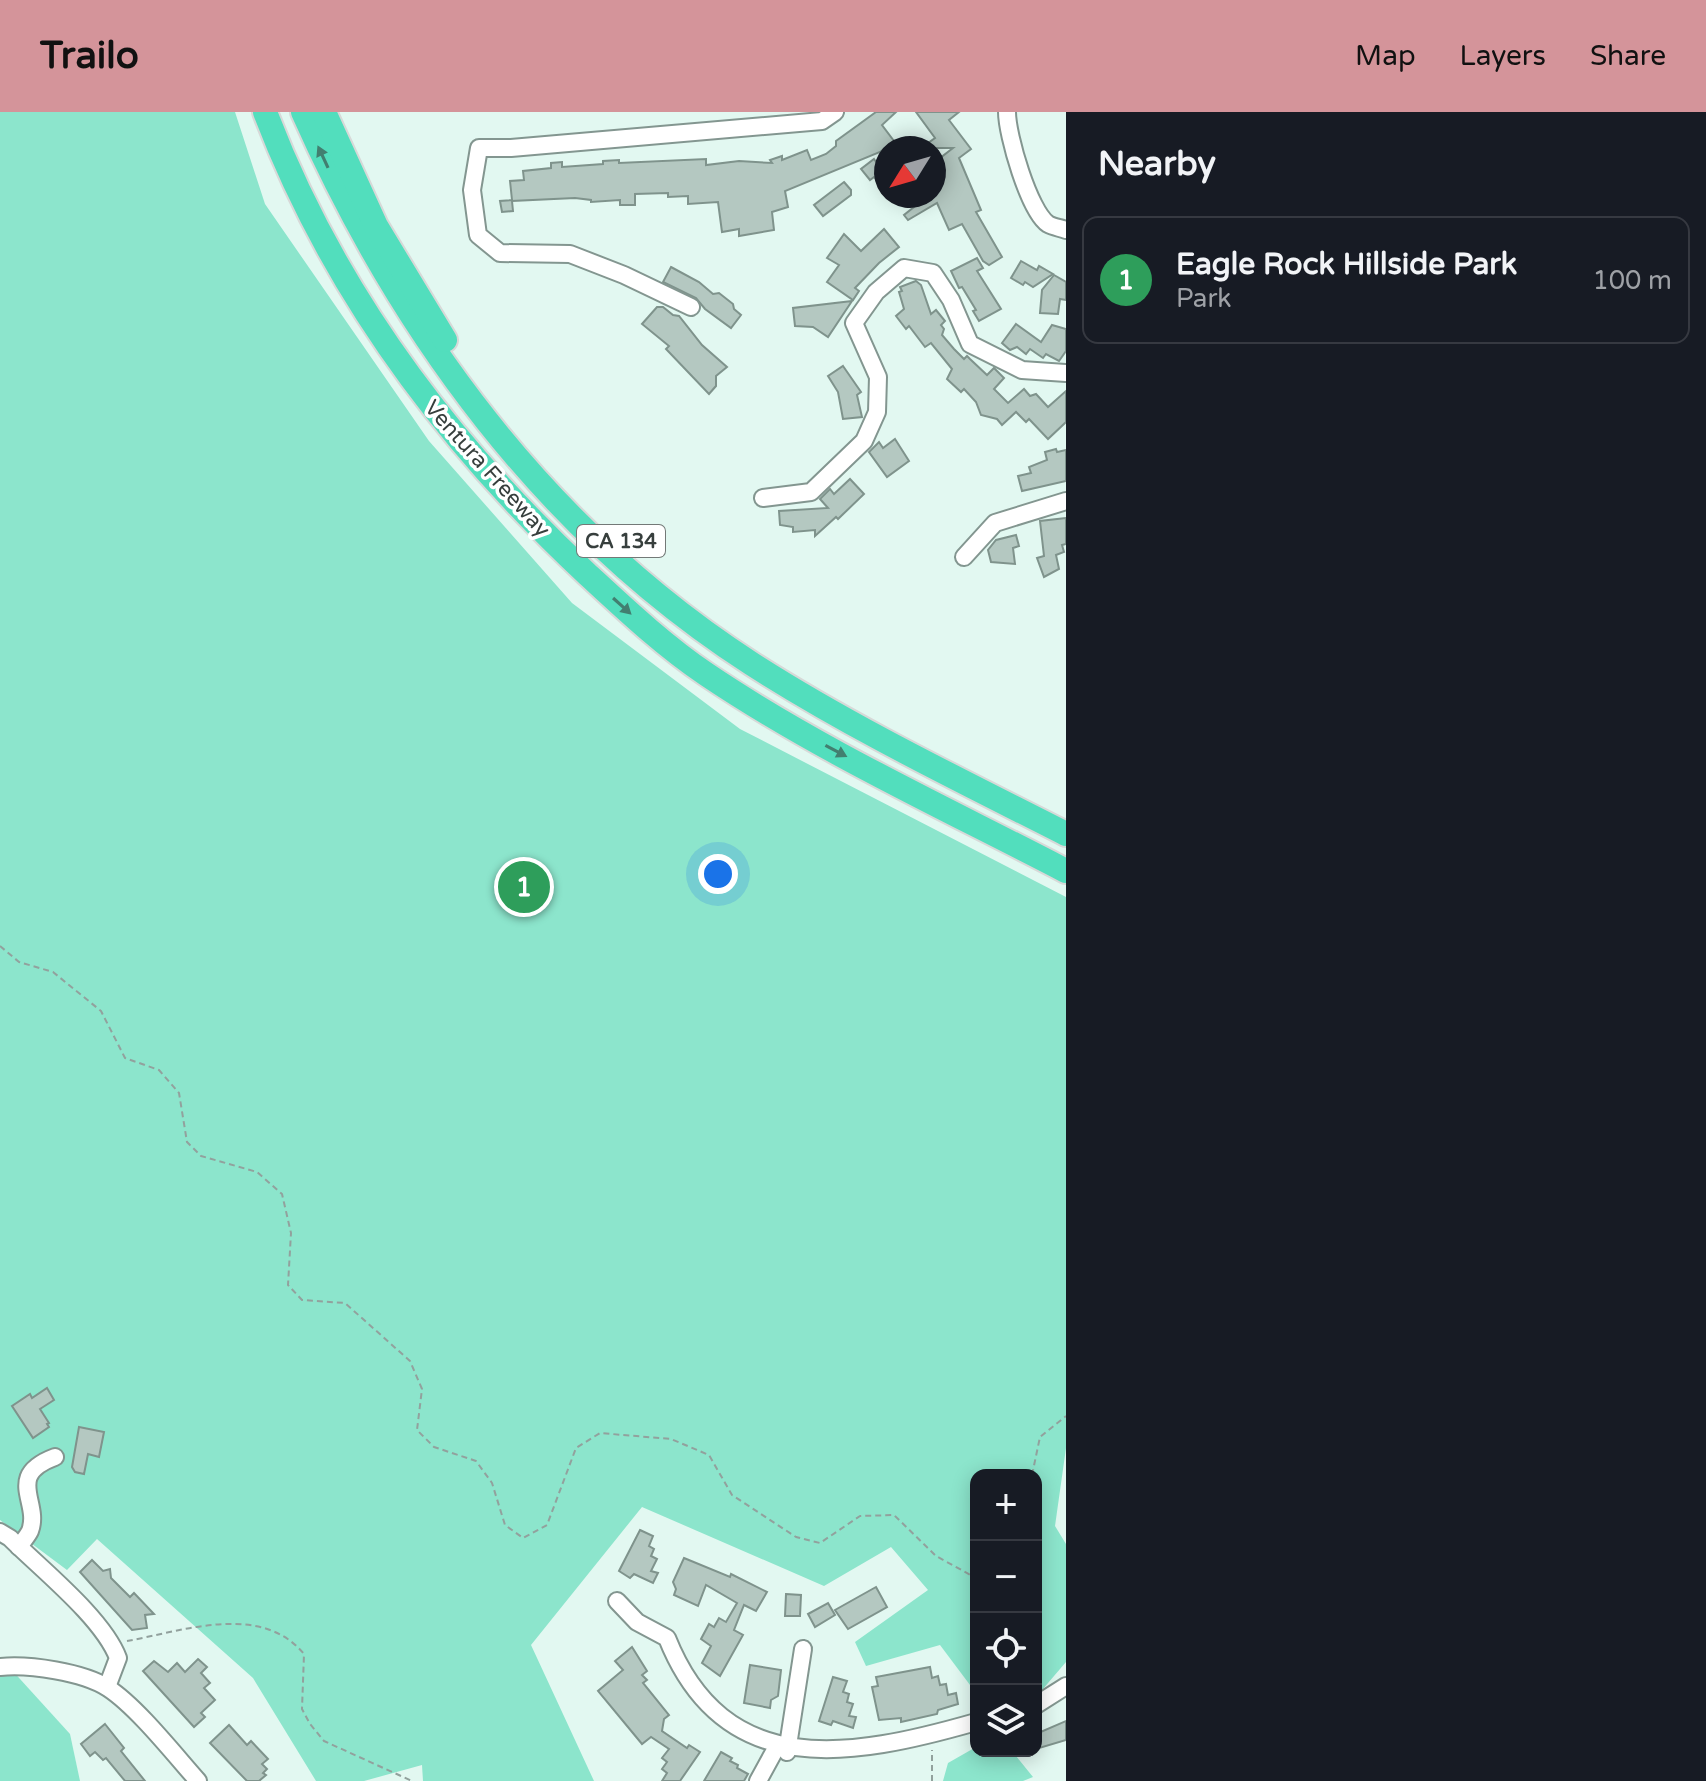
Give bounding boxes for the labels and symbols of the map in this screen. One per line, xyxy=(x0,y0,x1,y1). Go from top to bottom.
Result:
north arrow xyxy=(874,136,946,208)
one-way arrow xyxy=(316,145,330,168)
street label: Ventura Freeway xyxy=(419,395,556,542)
road number: CA 134 xyxy=(577,525,665,557)
one-way arrow xyxy=(611,597,631,614)
one-way arrow xyxy=(825,744,848,757)
your location xyxy=(698,854,738,894)
pin: 1 xyxy=(498,857,550,917)

